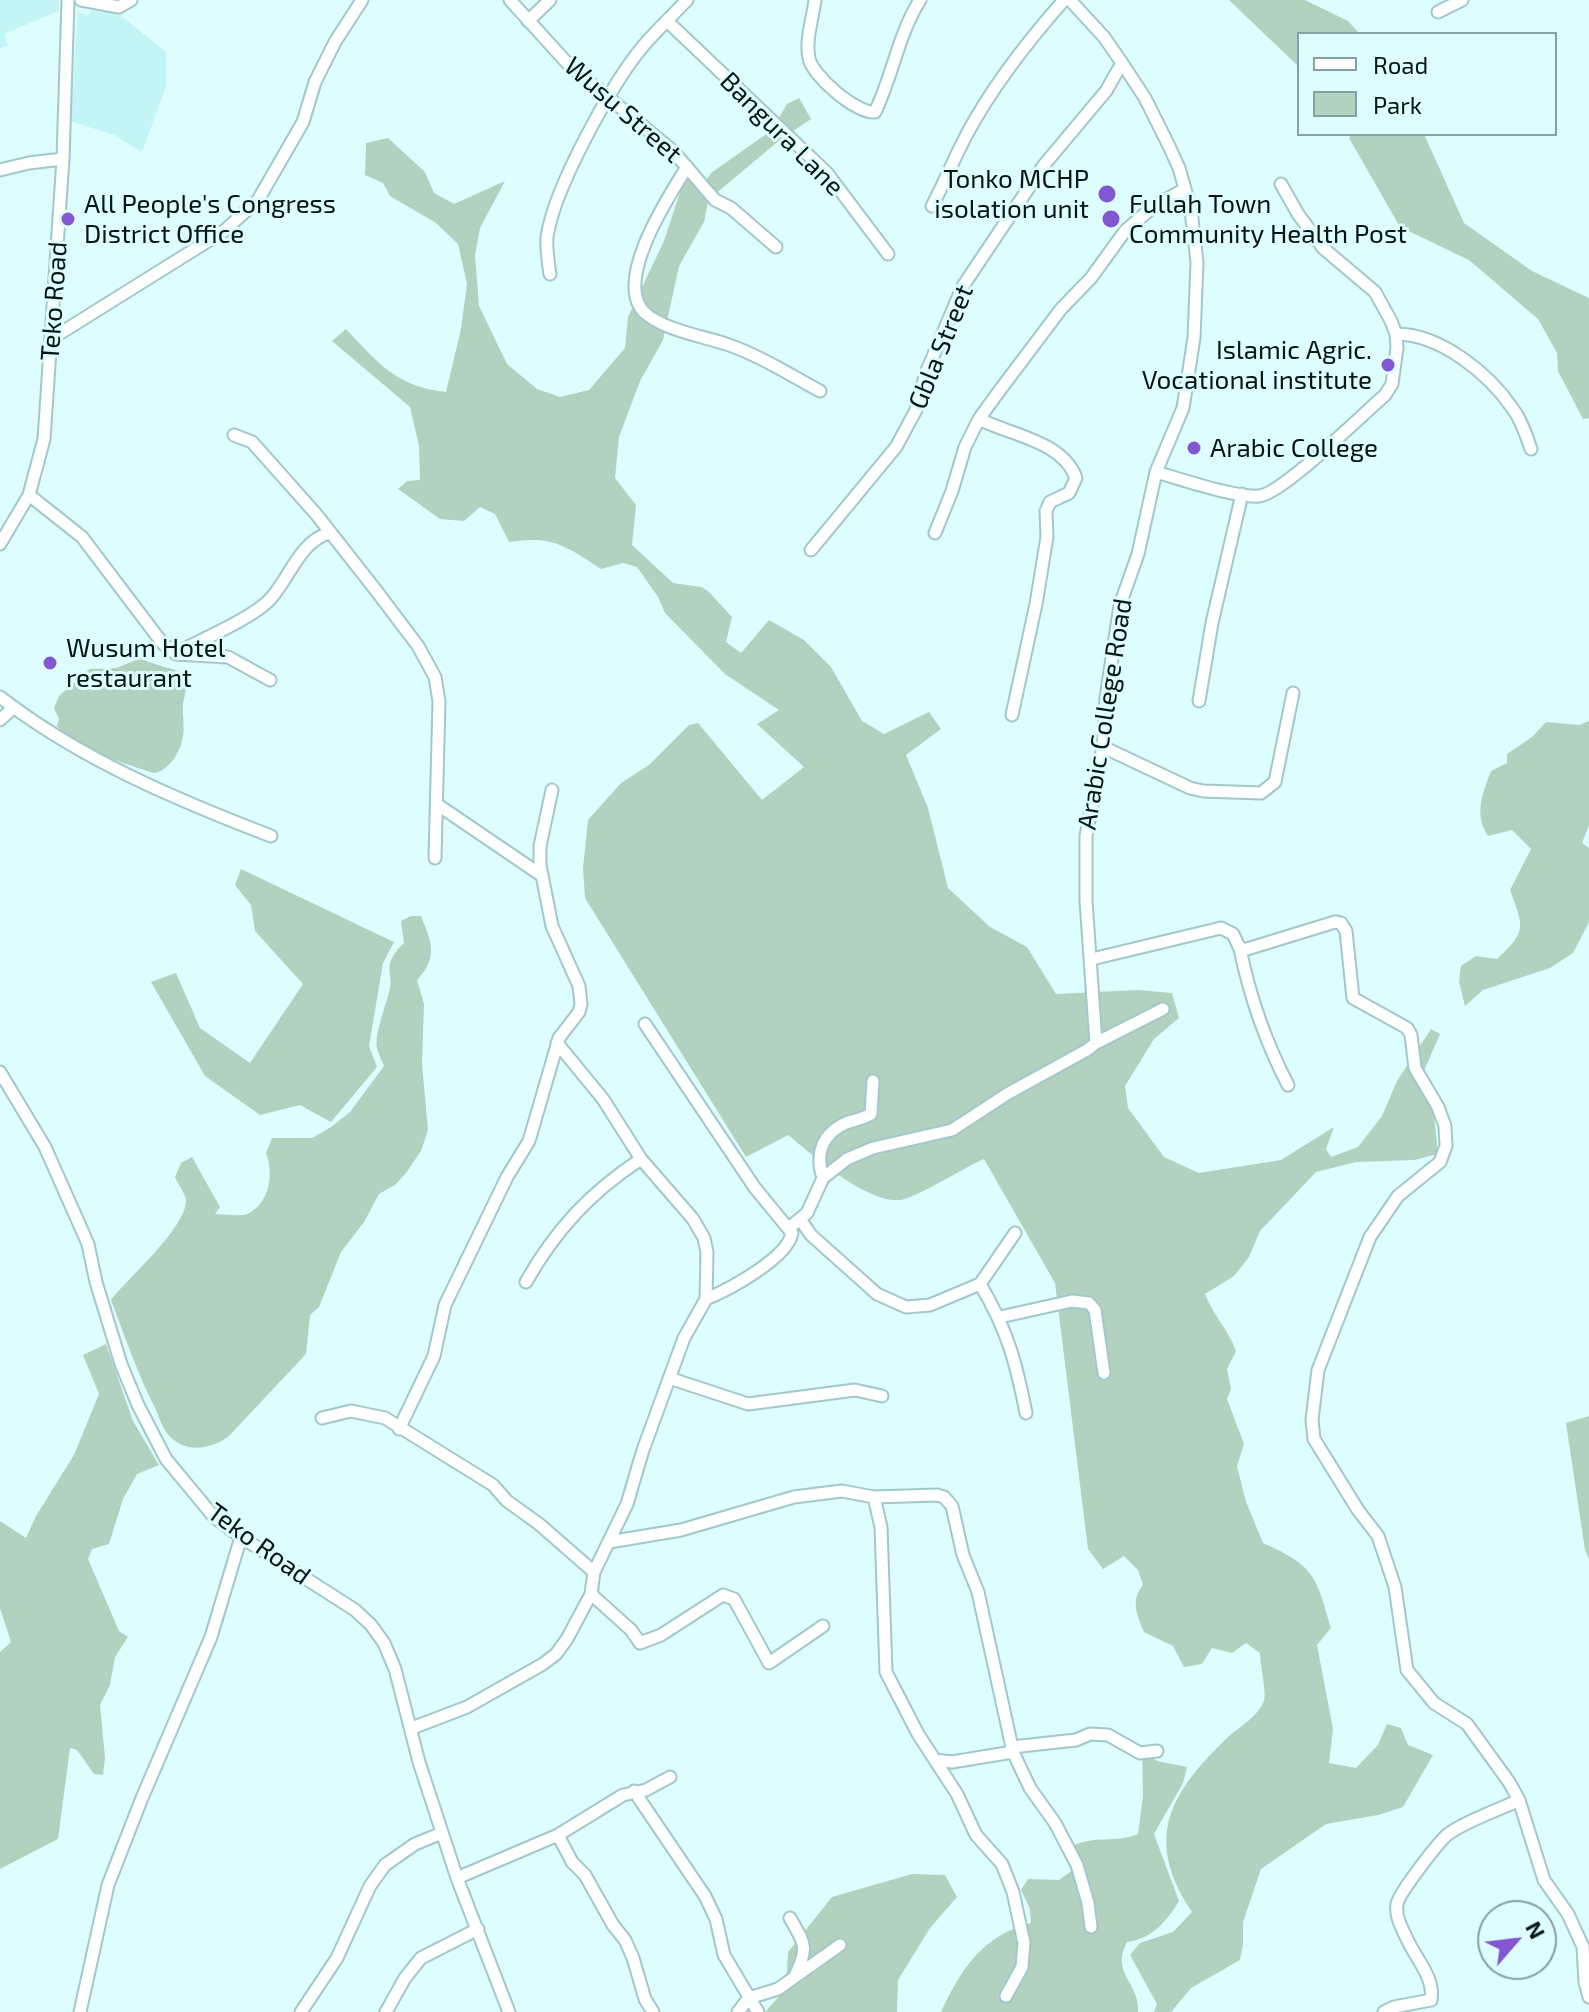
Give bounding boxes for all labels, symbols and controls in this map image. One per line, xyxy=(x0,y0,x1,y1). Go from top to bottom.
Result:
legend xyxy=(1297,32,1557,136)
text: Road xyxy=(1373,50,1428,79)
street label: Wusu Street xyxy=(558,51,688,169)
street label: Bangura Lane xyxy=(714,66,850,202)
text: Park xyxy=(1373,90,1422,119)
place label: Tonko MCHP isolation unit xyxy=(934,163,1089,224)
marker: Tonko MCHP isolation unit xyxy=(1096,183,1118,205)
place label: All People's Congress District Office xyxy=(84,188,336,250)
place label: Fullah Town Community Health Post xyxy=(1129,188,1407,250)
marker: Fullah Town Community Health Post xyxy=(1100,208,1122,230)
marker: All People's Congress District Office xyxy=(59,210,77,228)
street label: Teko Road xyxy=(34,240,74,362)
street label: Gbla Street xyxy=(902,280,980,414)
place label: Islamic Agric. Vocational institute xyxy=(1142,334,1372,396)
marker: Islamic Agric. Vocational institute xyxy=(1379,356,1397,374)
place label: Arabic College xyxy=(1210,432,1378,464)
marker: Arabic College xyxy=(1185,439,1203,457)
street label: Arabic College Road xyxy=(1071,596,1139,832)
place label: Wusum Hotel restaurant xyxy=(66,632,225,694)
marker: Wusum Hotel restaurant xyxy=(41,654,59,672)
street label: Teko Road xyxy=(202,1496,316,1592)
north arrow xyxy=(1477,1900,1557,1980)
text: N xyxy=(1521,1917,1552,1943)

